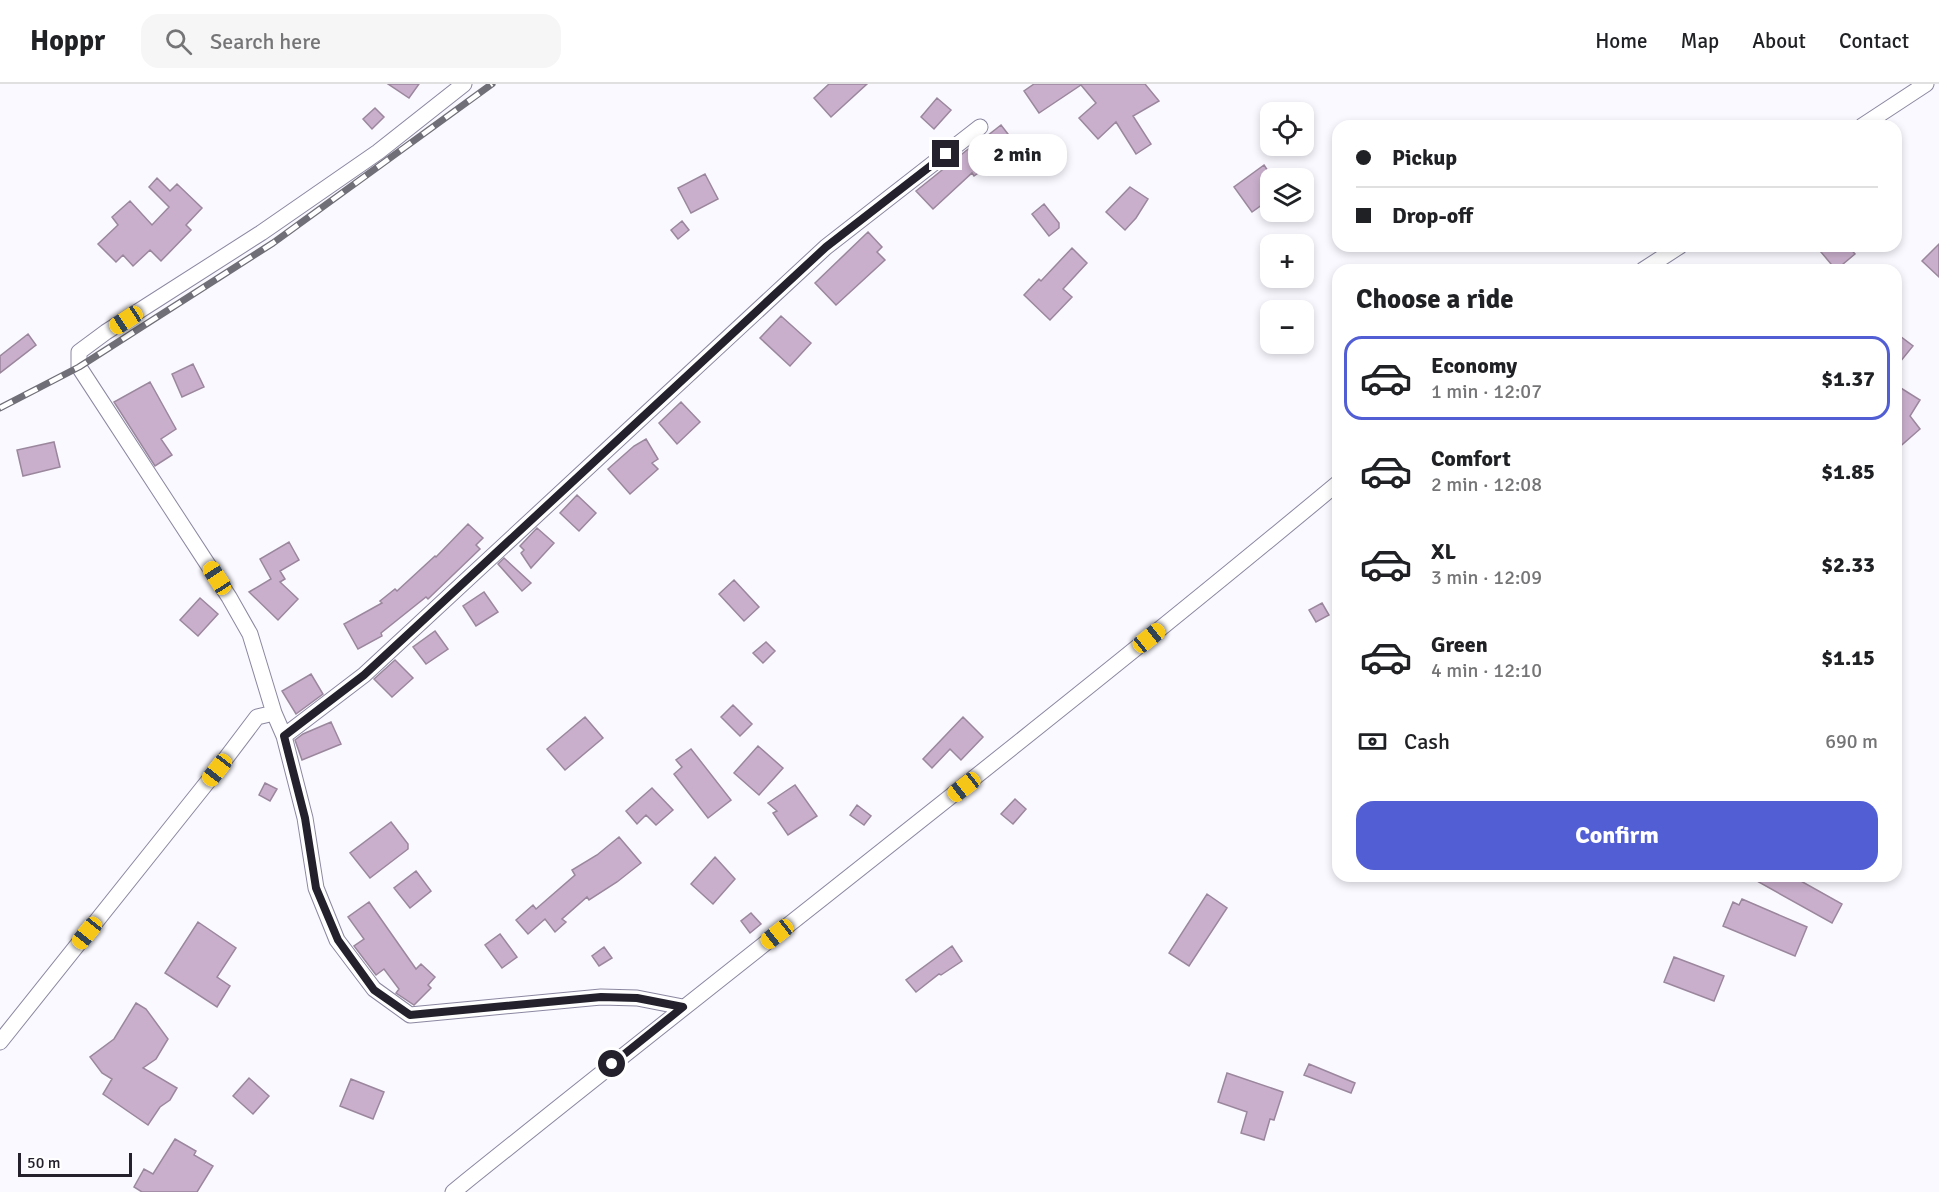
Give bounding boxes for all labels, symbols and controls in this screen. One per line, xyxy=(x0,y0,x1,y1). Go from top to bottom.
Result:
search box xyxy=(141,14,561,68)
text: Hoppr xyxy=(30,24,105,58)
icon: search xyxy=(162,25,195,58)
text: Search here xyxy=(210,28,321,55)
text: Home xyxy=(1595,28,1648,54)
text: Map xyxy=(1681,28,1719,54)
text: About xyxy=(1752,28,1806,54)
text: Contact xyxy=(1839,28,1909,54)
map controls xyxy=(1260,102,1314,354)
button: locate xyxy=(1260,102,1314,156)
callout: 2 min xyxy=(967,133,1066,175)
route end xyxy=(932,140,959,167)
text: 2 min xyxy=(993,142,1042,167)
text: Pickup xyxy=(1392,144,1457,171)
button: layers xyxy=(1260,168,1314,222)
text: Drop-off xyxy=(1392,202,1473,229)
button: + xyxy=(1260,234,1314,288)
text: Choose a ride xyxy=(1356,283,1514,316)
button: − xyxy=(1260,300,1314,354)
car xyxy=(106,303,146,337)
icon: car xyxy=(1359,351,1413,405)
text: Economy xyxy=(1431,352,1517,379)
text: $1.37 xyxy=(1821,365,1875,392)
text: 1 min · 12:07 xyxy=(1431,379,1542,404)
icon: car xyxy=(1359,444,1413,498)
text: Comfort xyxy=(1431,445,1511,472)
text: $1.85 xyxy=(1821,458,1875,485)
text: 2 min · 12:08 xyxy=(1431,472,1542,497)
icon: car xyxy=(1359,537,1413,591)
text: XL xyxy=(1431,538,1456,565)
text: $2.33 xyxy=(1821,551,1875,578)
car xyxy=(200,558,234,598)
text: 3 min · 12:09 xyxy=(1431,565,1542,590)
car xyxy=(1129,620,1169,656)
icon: car xyxy=(1359,630,1413,684)
text: Green xyxy=(1431,631,1488,658)
text: $1.15 xyxy=(1821,644,1875,671)
text: 4 min · 12:10 xyxy=(1431,658,1542,683)
icon: cash xyxy=(1356,725,1389,758)
text: Cash xyxy=(1404,728,1450,755)
text: 690 m xyxy=(1825,729,1878,754)
car xyxy=(199,750,235,790)
car xyxy=(944,769,984,805)
button: Confirm xyxy=(1356,801,1878,870)
car xyxy=(69,913,105,953)
car xyxy=(757,916,797,952)
route start xyxy=(598,1050,625,1077)
scale bar xyxy=(18,1150,132,1178)
text: 50 m xyxy=(27,1153,61,1173)

